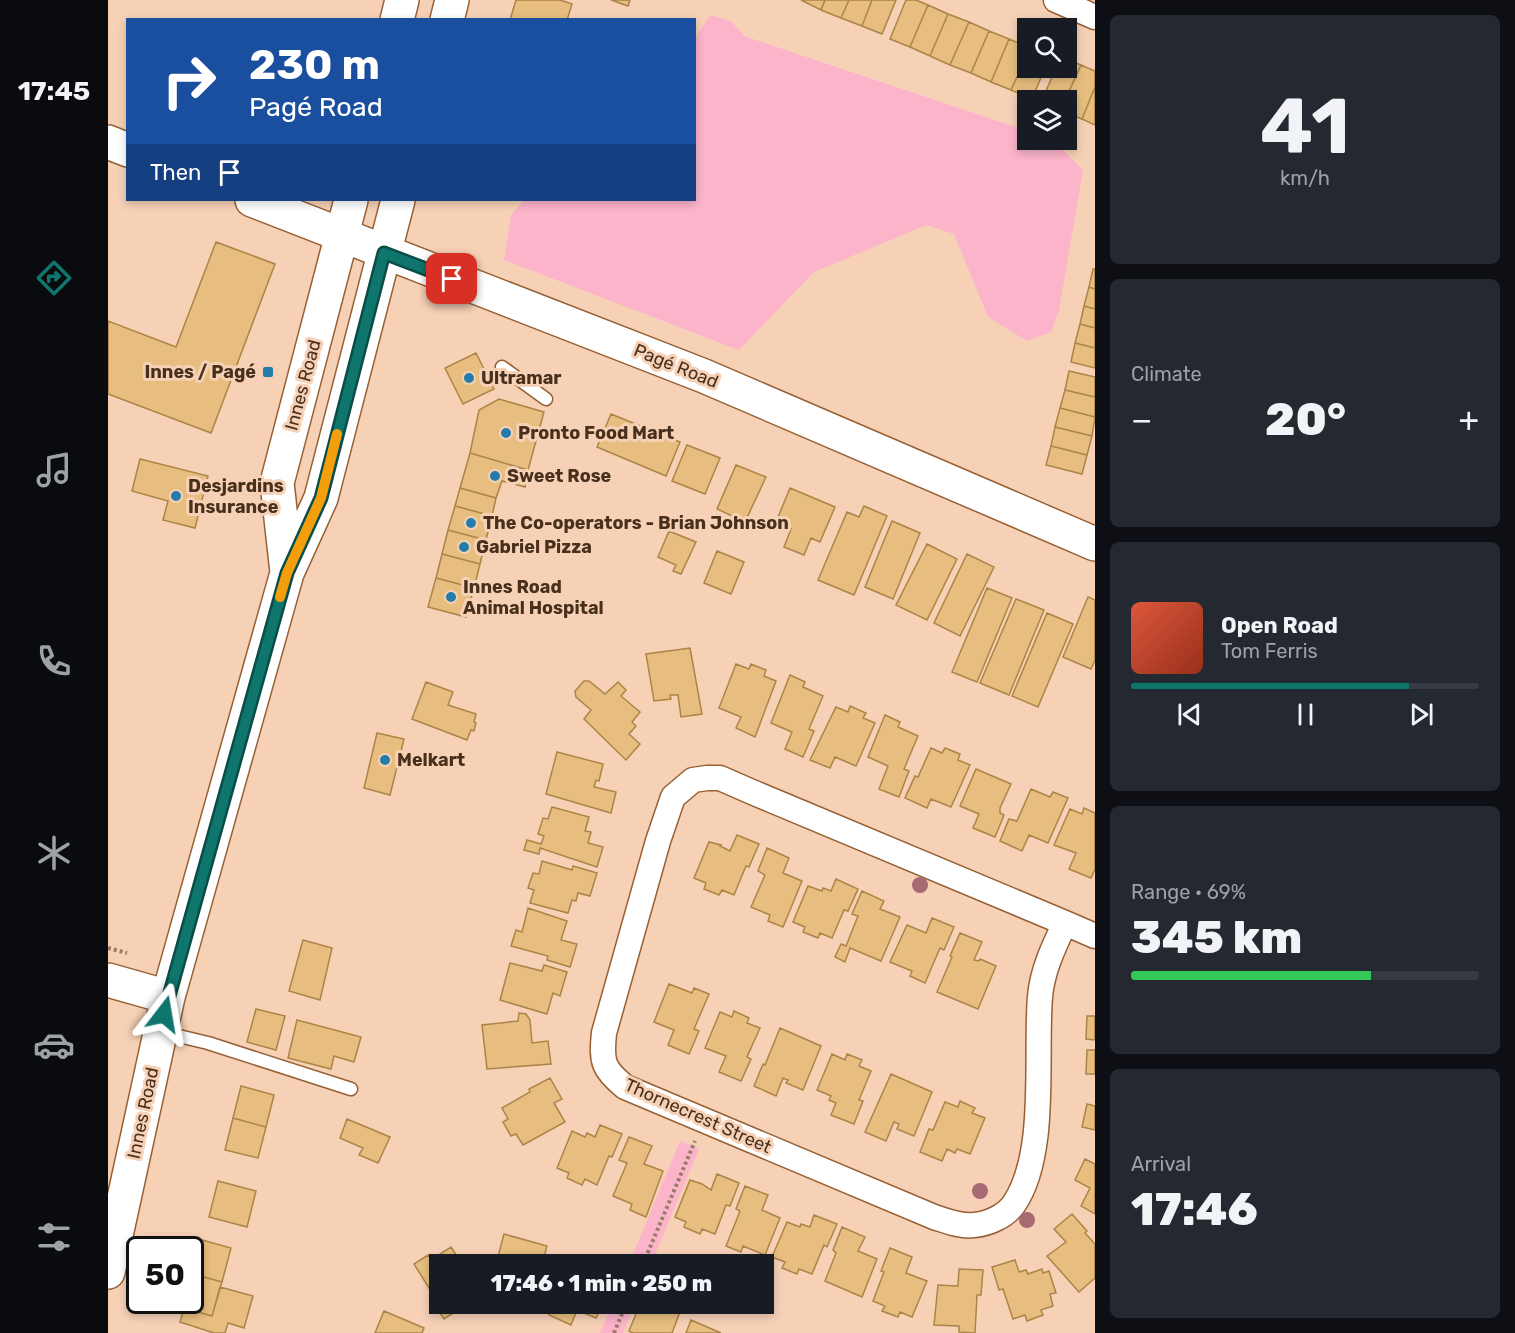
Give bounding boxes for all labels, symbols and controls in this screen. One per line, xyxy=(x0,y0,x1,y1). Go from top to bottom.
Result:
map controls xyxy=(1017,18,1077,150)
button: search xyxy=(1017,18,1077,78)
text: 230 m xyxy=(249,40,380,90)
icon: right xyxy=(150,42,228,120)
text: 17:45 xyxy=(18,75,90,107)
text: 41 xyxy=(1260,80,1350,173)
button: layers xyxy=(1017,90,1077,150)
text: Pagé Road xyxy=(249,91,383,123)
icon: arrive xyxy=(213,156,246,189)
text: Then xyxy=(150,159,201,186)
text: km/h xyxy=(1280,166,1330,190)
pin xyxy=(426,253,477,304)
icon: directions xyxy=(33,257,75,299)
icon: arrive xyxy=(435,262,468,295)
street label: Innes Road xyxy=(280,337,326,433)
street label: Pagé Road xyxy=(631,339,721,393)
place label: Innes / Pagé xyxy=(144,361,256,383)
text: Climate xyxy=(1131,362,1202,386)
marker: Innes / Pagé xyxy=(261,365,275,379)
place label: Ultramar xyxy=(481,367,562,389)
marker: Ultramar xyxy=(462,371,476,385)
text: 20° xyxy=(1265,393,1346,446)
text: − xyxy=(1131,400,1152,439)
text: + xyxy=(1458,400,1479,439)
place label: Pronto Food Mart xyxy=(518,422,674,444)
marker: Pronto Food Mart xyxy=(499,426,513,440)
icon: music xyxy=(33,449,75,491)
place label: Sweet Rose xyxy=(507,465,612,487)
marker: Sweet Rose xyxy=(488,469,502,483)
place label: Desjardins Insurance xyxy=(188,475,284,518)
marker: Desjardins Insurance xyxy=(169,489,183,503)
place label: The Co-operators - Brian Johnson xyxy=(483,512,789,534)
marker: The Co-operators - Brian Johnson xyxy=(464,516,478,530)
place label: Gabriel Pizza xyxy=(476,536,592,558)
marker: Gabriel Pizza xyxy=(457,540,471,554)
place label: Innes Road Animal Hospital xyxy=(463,576,604,619)
marker: Innes Road Animal Hospital xyxy=(444,590,458,604)
text: Open Road xyxy=(1221,612,1338,639)
text: Tom Ferris xyxy=(1221,639,1318,663)
icon: phone xyxy=(33,640,75,682)
icon: previous xyxy=(1173,698,1206,731)
icon: pause xyxy=(1289,698,1322,731)
icon: next xyxy=(1405,698,1438,731)
place label: Melkart xyxy=(397,749,465,771)
marker: Melkart xyxy=(378,753,392,767)
icon: climate xyxy=(33,832,75,874)
text: Range · 69% xyxy=(1131,880,1246,904)
text: 345 km xyxy=(1131,911,1302,964)
position arrow xyxy=(132,982,196,1046)
icon: car xyxy=(33,1024,75,1066)
street label: Innes Road xyxy=(123,1065,163,1161)
street label: Thornecrest Street xyxy=(621,1074,775,1158)
text: Arrival xyxy=(1131,1152,1191,1176)
text: 17:46 xyxy=(1131,1183,1258,1236)
icon: filters xyxy=(33,1216,75,1258)
speed limit sign: 50 xyxy=(126,1236,204,1314)
text: 17:46 · 1 min · 250 m xyxy=(491,1270,712,1297)

